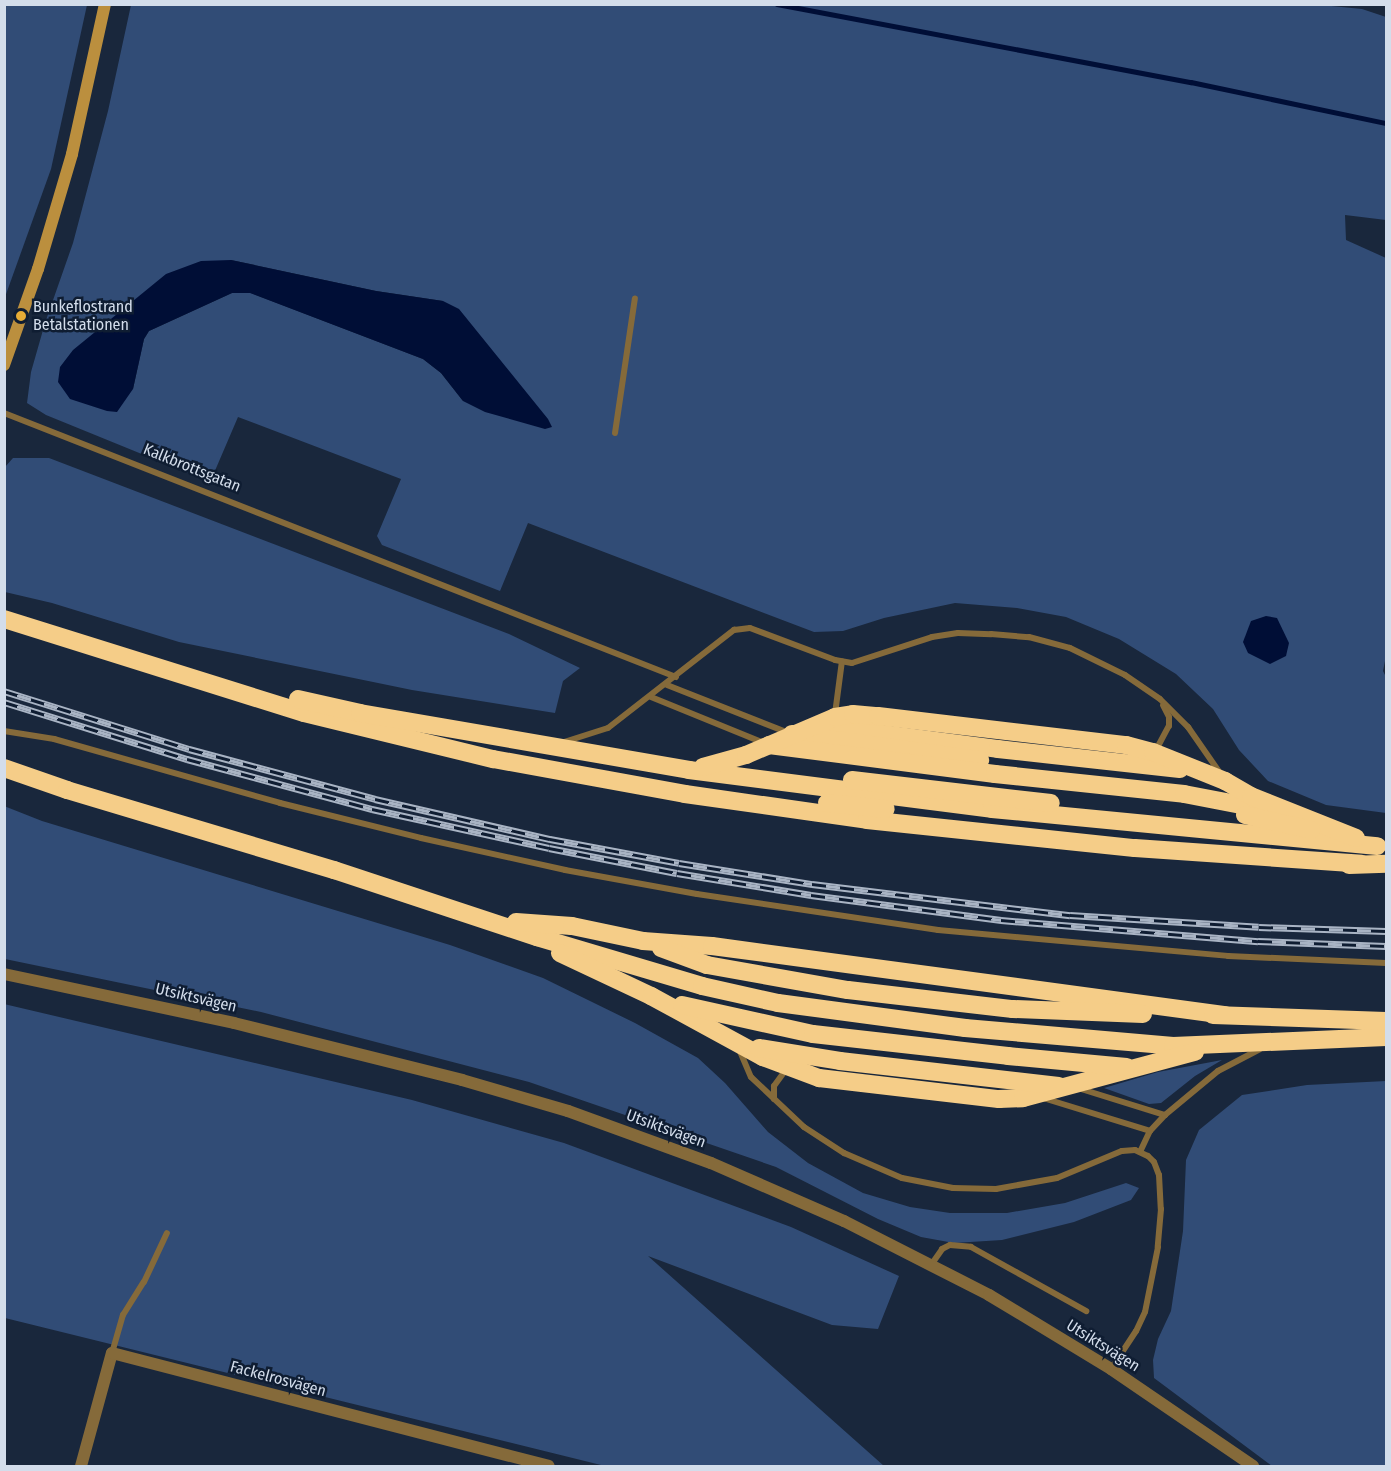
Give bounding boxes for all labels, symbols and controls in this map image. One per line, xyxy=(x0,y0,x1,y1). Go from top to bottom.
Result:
place label: Bunkeflostrand Betalstationen xyxy=(33,297,133,335)
marker: Bunkeflostrand Betalstationen xyxy=(14,309,28,323)
street label: Kalkbrottsgatan xyxy=(140,440,244,496)
street label: Utsiktsvägen xyxy=(153,979,239,1017)
street label: Utsiktsvägen xyxy=(624,1106,708,1152)
street label: Utsiktsvägen xyxy=(1063,1316,1143,1376)
street label: Fackelrosvägen xyxy=(228,1357,328,1401)

